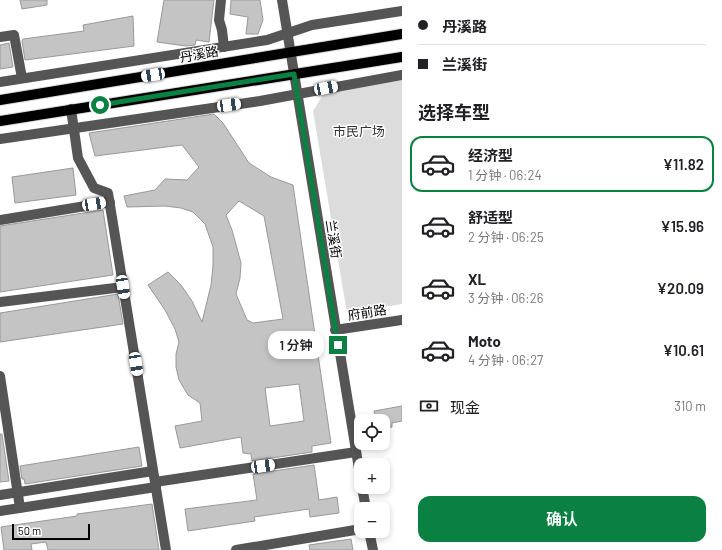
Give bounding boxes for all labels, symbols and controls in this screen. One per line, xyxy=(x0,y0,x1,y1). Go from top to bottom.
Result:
text: 丹溪路 xyxy=(442,17,487,35)
street label: 丹溪路 xyxy=(178,43,220,65)
text: 兰溪街 xyxy=(442,55,487,73)
car xyxy=(140,67,166,83)
car xyxy=(313,80,339,96)
route start xyxy=(91,96,109,114)
car xyxy=(216,97,242,113)
text: 选择车型 xyxy=(418,101,490,123)
park label: 市民广场 xyxy=(333,123,385,139)
icon: car xyxy=(420,146,456,182)
text: 经济型 xyxy=(468,146,513,164)
text: ¥11.82 xyxy=(663,155,704,173)
text: 1 分钟 · 06:24 xyxy=(468,167,542,183)
car xyxy=(81,196,107,212)
icon: car xyxy=(420,208,456,244)
text: 舒适型 xyxy=(468,208,513,226)
text: ¥15.96 xyxy=(661,217,704,235)
street label: 兰溪街 xyxy=(323,218,345,260)
text: 2 分钟 · 06:25 xyxy=(468,229,544,245)
icon: car xyxy=(420,270,456,306)
text: XL xyxy=(468,270,486,288)
car xyxy=(115,274,131,300)
text: ¥20.09 xyxy=(657,279,704,297)
text: 3 分钟 · 06:26 xyxy=(468,290,543,306)
street label: 府前路 xyxy=(346,301,388,323)
callout: 1 分钟 xyxy=(268,331,324,359)
icon: car xyxy=(420,332,456,368)
text: Moto xyxy=(468,332,501,350)
route end xyxy=(329,336,347,354)
text: 1 分钟 xyxy=(279,337,313,353)
text: ¥10.61 xyxy=(663,341,704,359)
car xyxy=(128,351,144,377)
text: 4 分钟 · 06:27 xyxy=(468,352,543,368)
icon: cash xyxy=(418,395,440,417)
text: 现金 xyxy=(450,398,480,416)
text: 310 m xyxy=(674,398,706,414)
map controls xyxy=(354,414,390,538)
button: locate xyxy=(354,414,390,450)
car xyxy=(250,458,276,474)
button: + xyxy=(354,458,390,494)
button: 确认 xyxy=(418,496,706,542)
button: − xyxy=(354,502,390,538)
scale bar xyxy=(12,522,90,541)
text: 50 m xyxy=(18,524,41,537)

